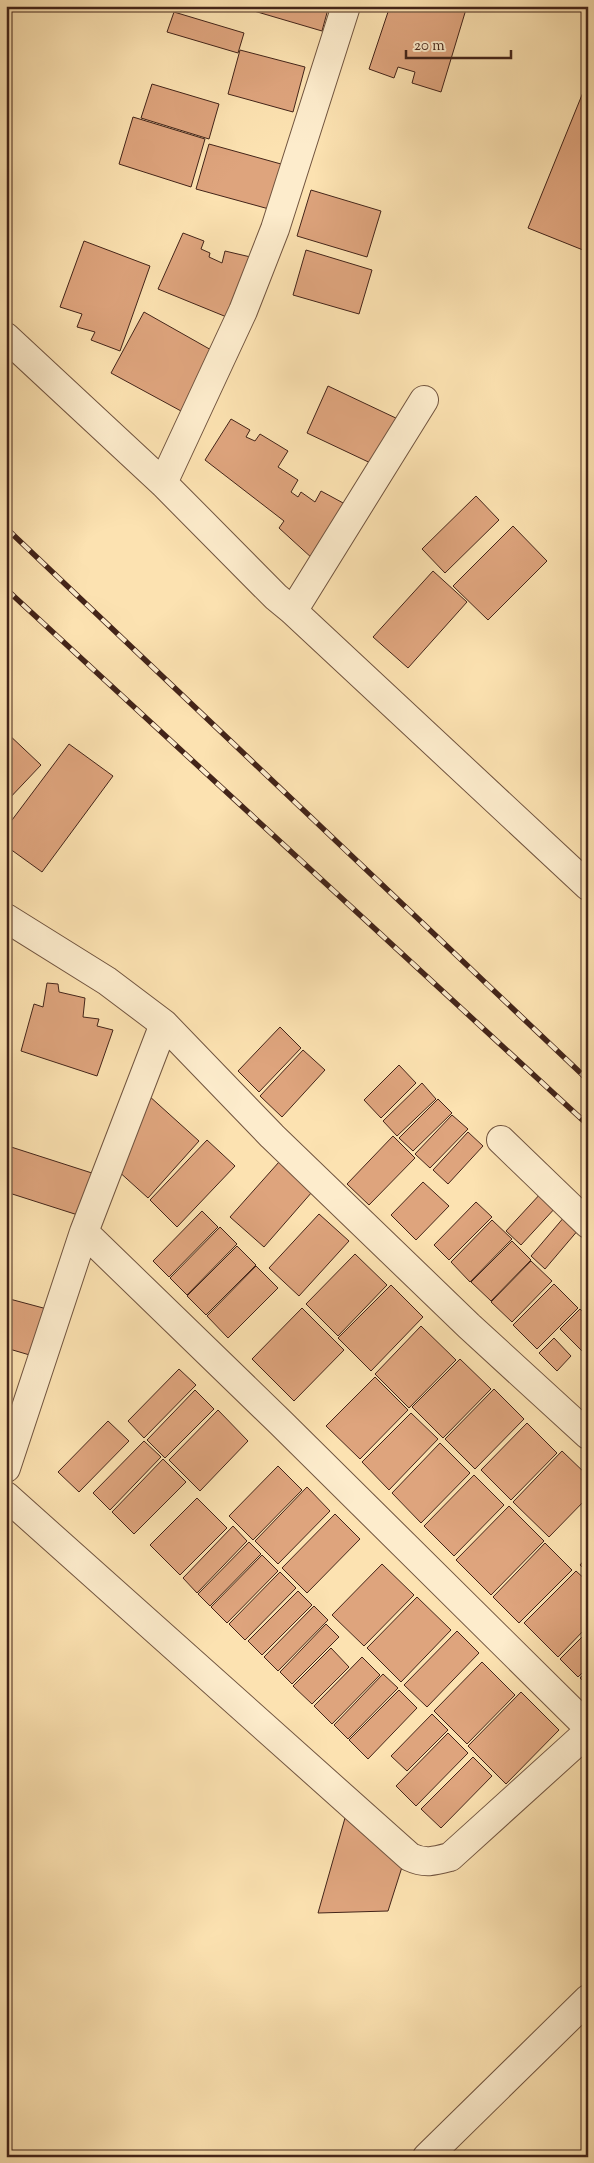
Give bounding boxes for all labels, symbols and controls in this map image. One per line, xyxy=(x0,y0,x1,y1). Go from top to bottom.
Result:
scale bar xyxy=(406,28,512,60)
text: 20 m xyxy=(414,36,445,57)

